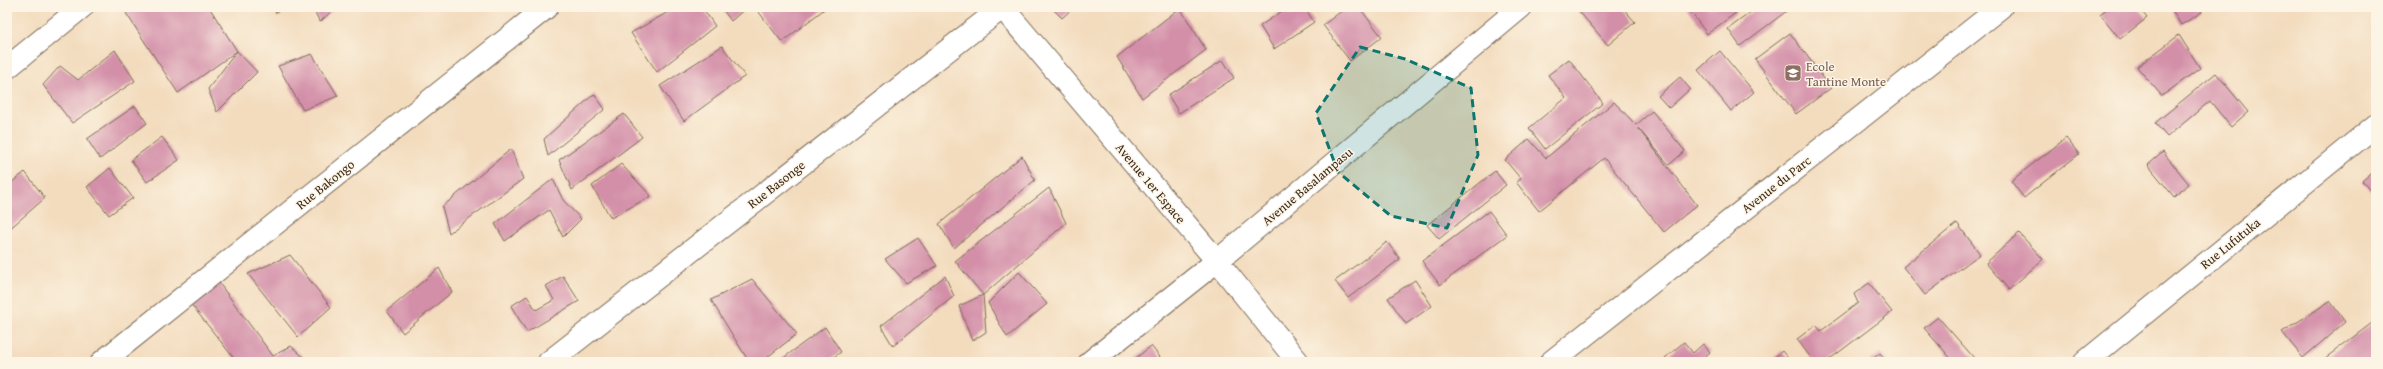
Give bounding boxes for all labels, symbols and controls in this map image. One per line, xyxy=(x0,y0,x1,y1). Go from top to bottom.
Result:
place label: Ecole Tantine Monte xyxy=(1806,57,1886,91)
school or university icon: Ecole Tantine Monte xyxy=(1783,63,1803,83)
street label: Avenue 1er Espace xyxy=(1111,139,1190,228)
street label: Avenue Basalampasu xyxy=(1258,143,1357,230)
street label: Avenue du Parc xyxy=(1737,151,1815,218)
street label: Rue Bakongo xyxy=(292,155,359,214)
street label: Rue Basonge xyxy=(743,156,809,213)
street label: Rue Lufutuka xyxy=(2196,213,2265,274)

